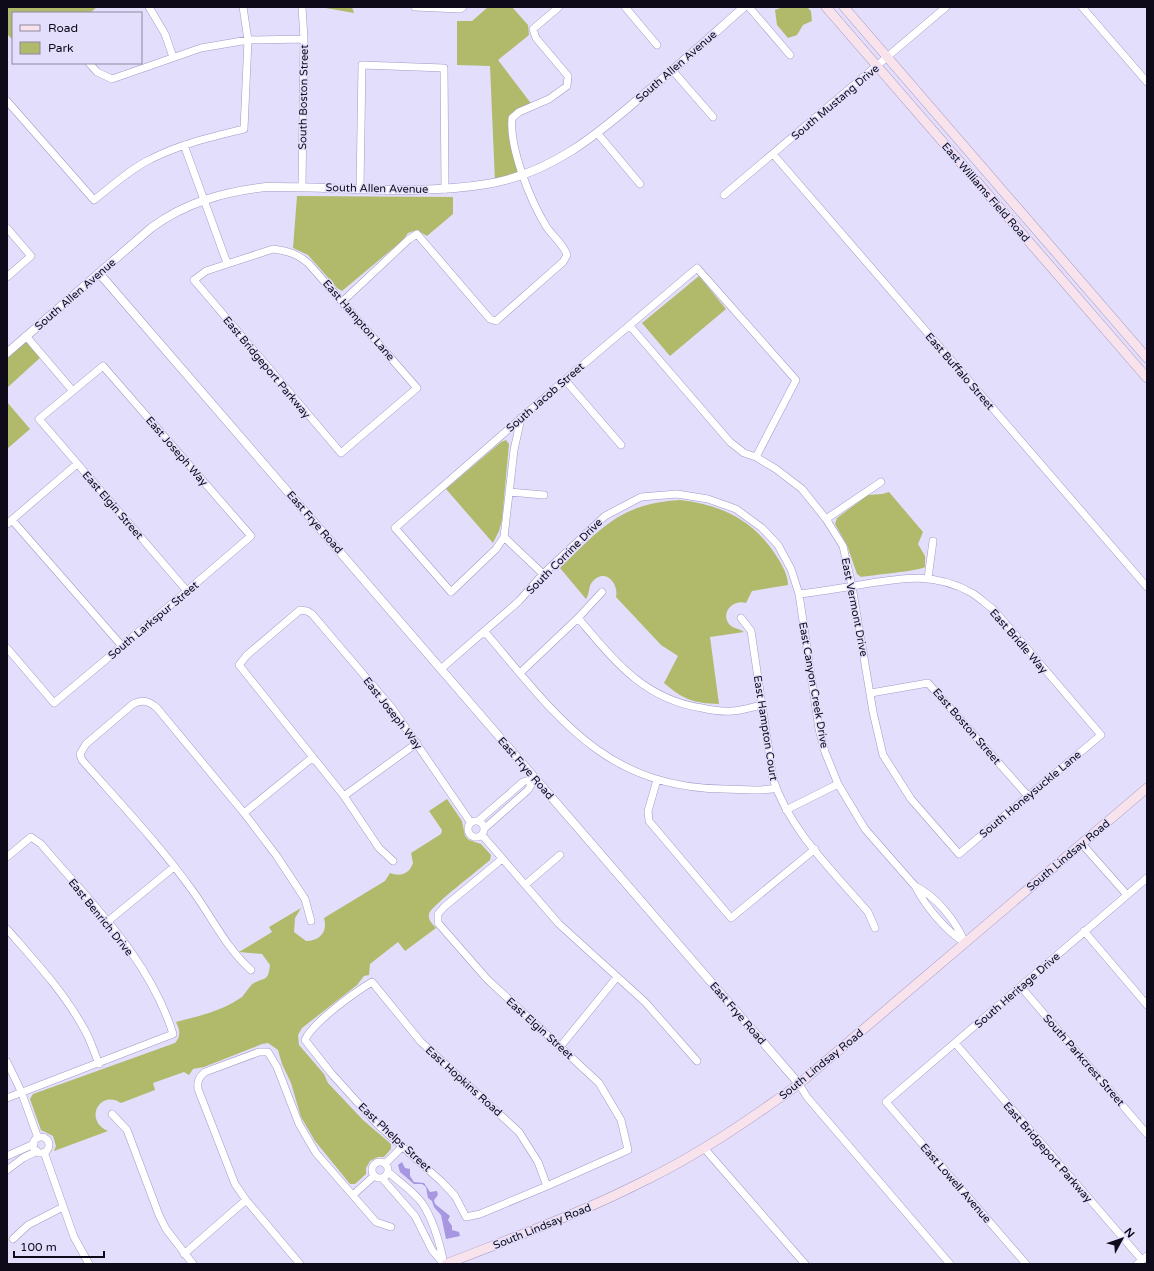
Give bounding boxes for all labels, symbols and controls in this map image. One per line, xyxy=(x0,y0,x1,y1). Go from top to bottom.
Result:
legend xyxy=(12,12,142,64)
text: Road xyxy=(48,21,78,35)
street label: South Allen Avenue xyxy=(633,28,719,105)
text: Park xyxy=(48,41,74,55)
street label: South Boston Street xyxy=(296,44,311,150)
street label: South Mustang Drive xyxy=(789,62,882,143)
street label: East Williams Field Road xyxy=(939,140,1032,245)
street label: South Allen Avenue xyxy=(326,181,428,196)
street label: South Allen Avenue xyxy=(32,256,118,333)
street label: East Hampton Lane xyxy=(320,277,397,363)
street label: East Bridgeport Parkway xyxy=(220,314,313,421)
street label: East Buffalo Street xyxy=(923,330,997,413)
street label: South Jacob Street xyxy=(504,360,587,435)
street label: East Joseph Way xyxy=(143,414,210,489)
street label: East Elgin Street xyxy=(80,469,146,542)
street label: East Frye Road xyxy=(284,488,345,556)
street label: South Corrine Drive xyxy=(524,516,605,597)
street label: East Vermont Drive xyxy=(839,557,870,658)
street label: South Larkspur Street xyxy=(105,579,201,662)
street label: East Bridle Way xyxy=(987,606,1050,676)
street label: East Canyon Creek Drive xyxy=(796,621,831,749)
street label: East Hampton Court xyxy=(751,674,780,782)
street label: East Joseph Way xyxy=(360,675,425,752)
street label: East Boston Street xyxy=(930,686,1003,767)
street label: East Frye Road xyxy=(495,734,556,802)
street label: South Honeysuckle Lane xyxy=(977,748,1084,841)
street label: South Lindsay Road xyxy=(1024,817,1113,894)
street label: East Benrich Drive xyxy=(66,876,136,958)
street label: South Heritage Drive xyxy=(972,950,1063,1031)
street label: East Frye Road xyxy=(707,979,768,1047)
street label: East Elgin Street xyxy=(503,995,576,1062)
street label: South Parkcrest Street xyxy=(1040,1012,1127,1109)
street label: South Lindsay Road xyxy=(777,1026,866,1102)
street label: East Hopkins Road xyxy=(423,1044,505,1119)
street label: East Bridgeport Parkway xyxy=(1000,1099,1095,1205)
street label: East Phelps Street xyxy=(356,1100,434,1174)
street label: East Lowell Avenue xyxy=(918,1141,994,1226)
street label: South Lindsay Road xyxy=(491,1201,593,1252)
north arrow xyxy=(1102,1219,1142,1259)
text: N xyxy=(1121,1225,1137,1240)
scale bar xyxy=(14,1233,104,1259)
text: 100 m xyxy=(20,1240,57,1254)

